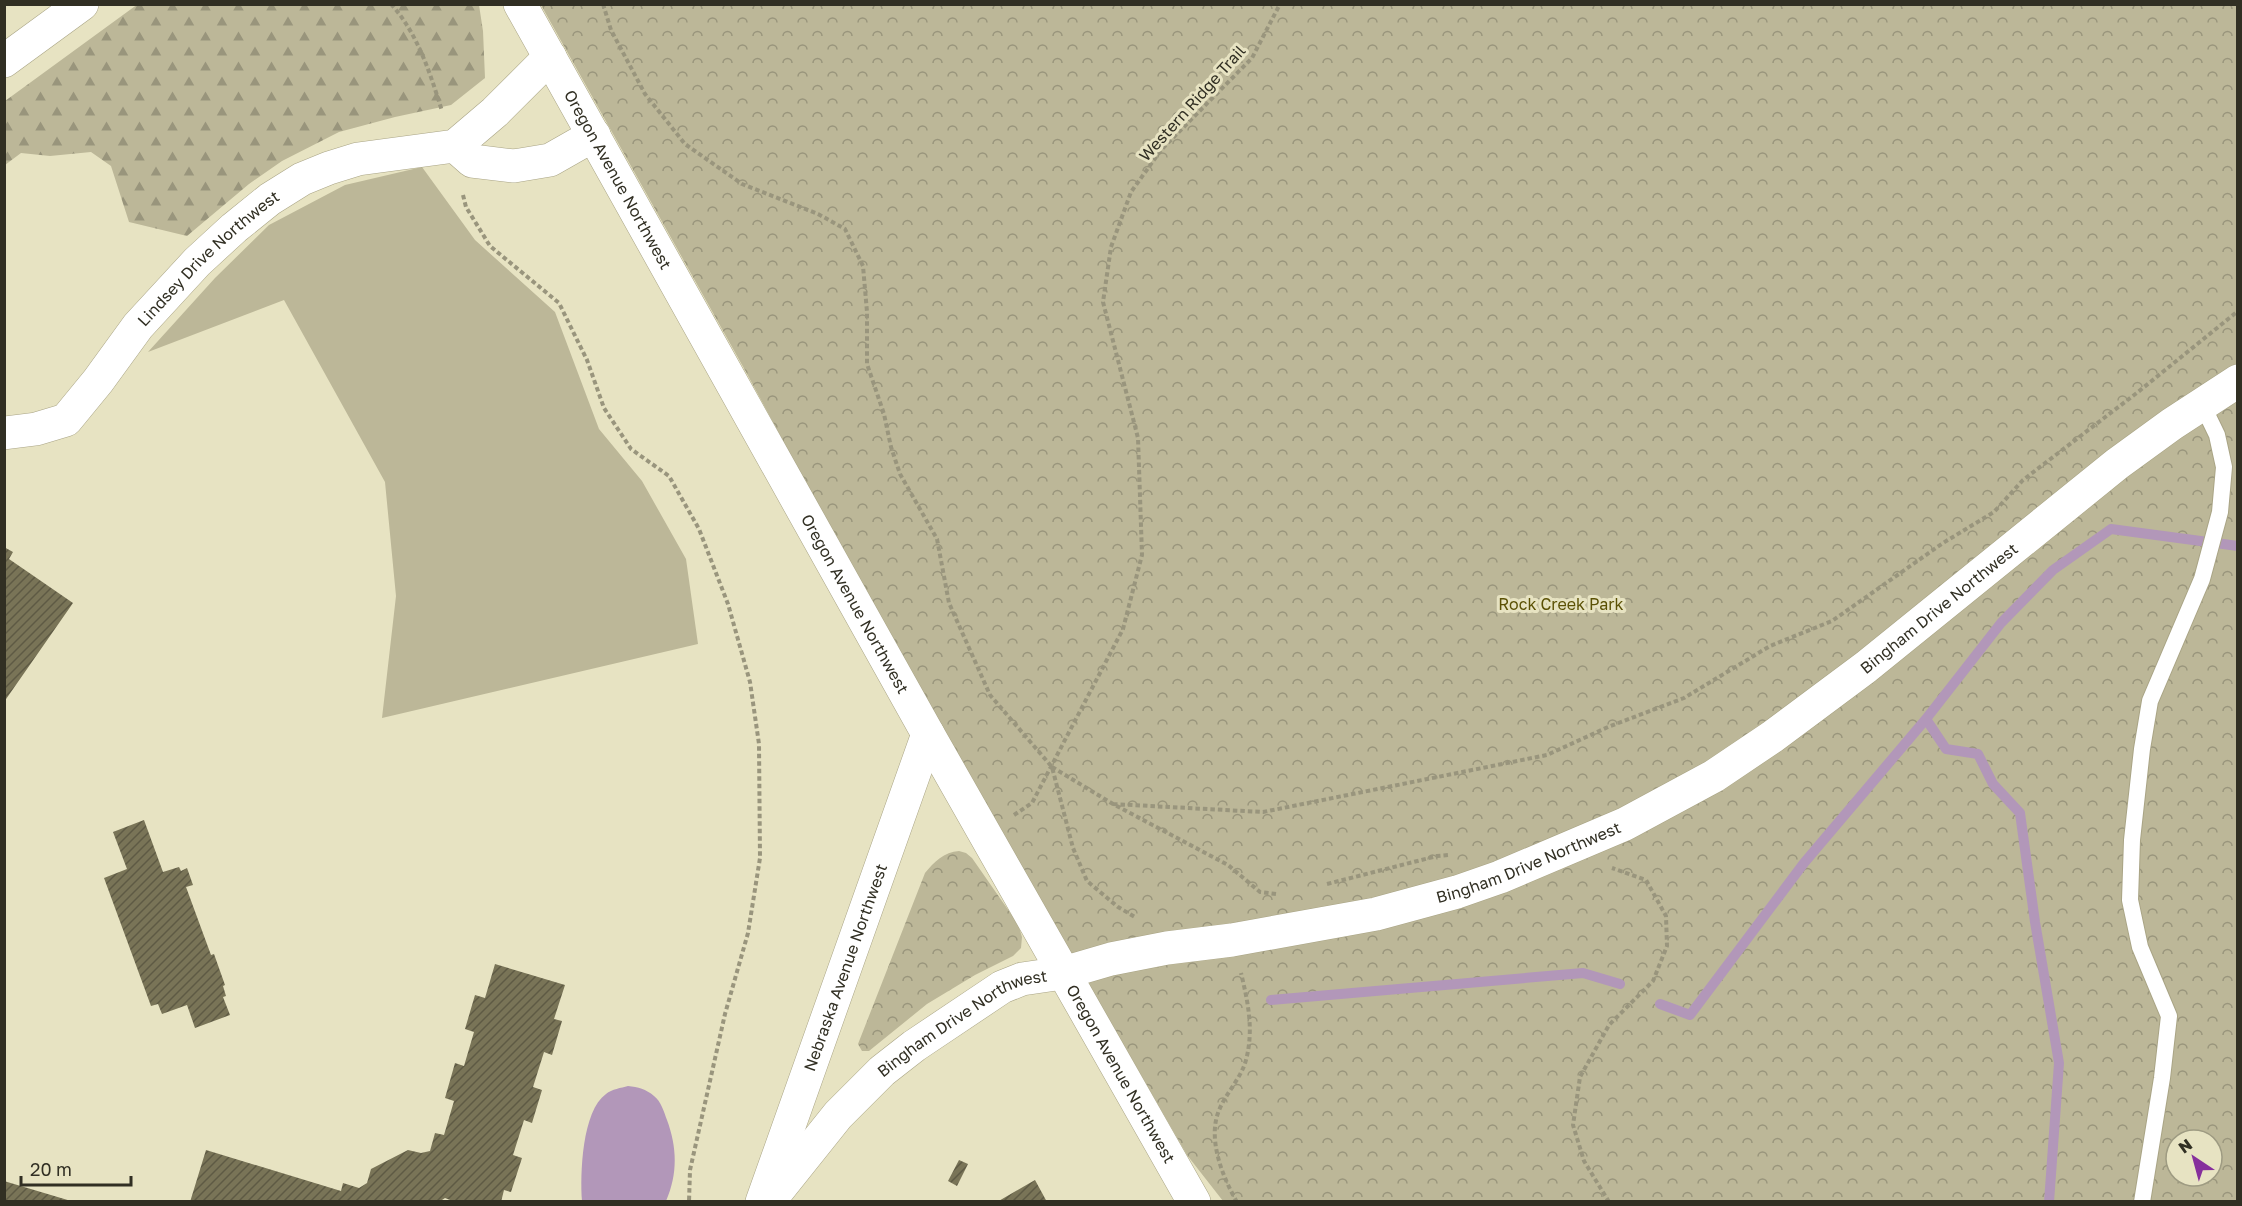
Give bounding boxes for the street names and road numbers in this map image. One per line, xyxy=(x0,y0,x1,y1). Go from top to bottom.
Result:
street label: Western Ridge Trail xyxy=(1135,41,1249,165)
street label: Oregon Avenue Northwest xyxy=(560,86,676,273)
street label: Lindsey Drive Northwest xyxy=(133,186,283,330)
street label: Oregon Avenue Northwest xyxy=(797,510,913,697)
street label: Bingham Drive Northwest xyxy=(1856,538,2022,678)
street label: Bingham Drive Northwest xyxy=(1434,817,1624,907)
street label: Nebraska Avenue Northwest xyxy=(799,861,891,1074)
street label: Bingham Drive Northwest xyxy=(873,965,1048,1081)
street label: Oregon Avenue Northwest xyxy=(1062,981,1180,1167)

